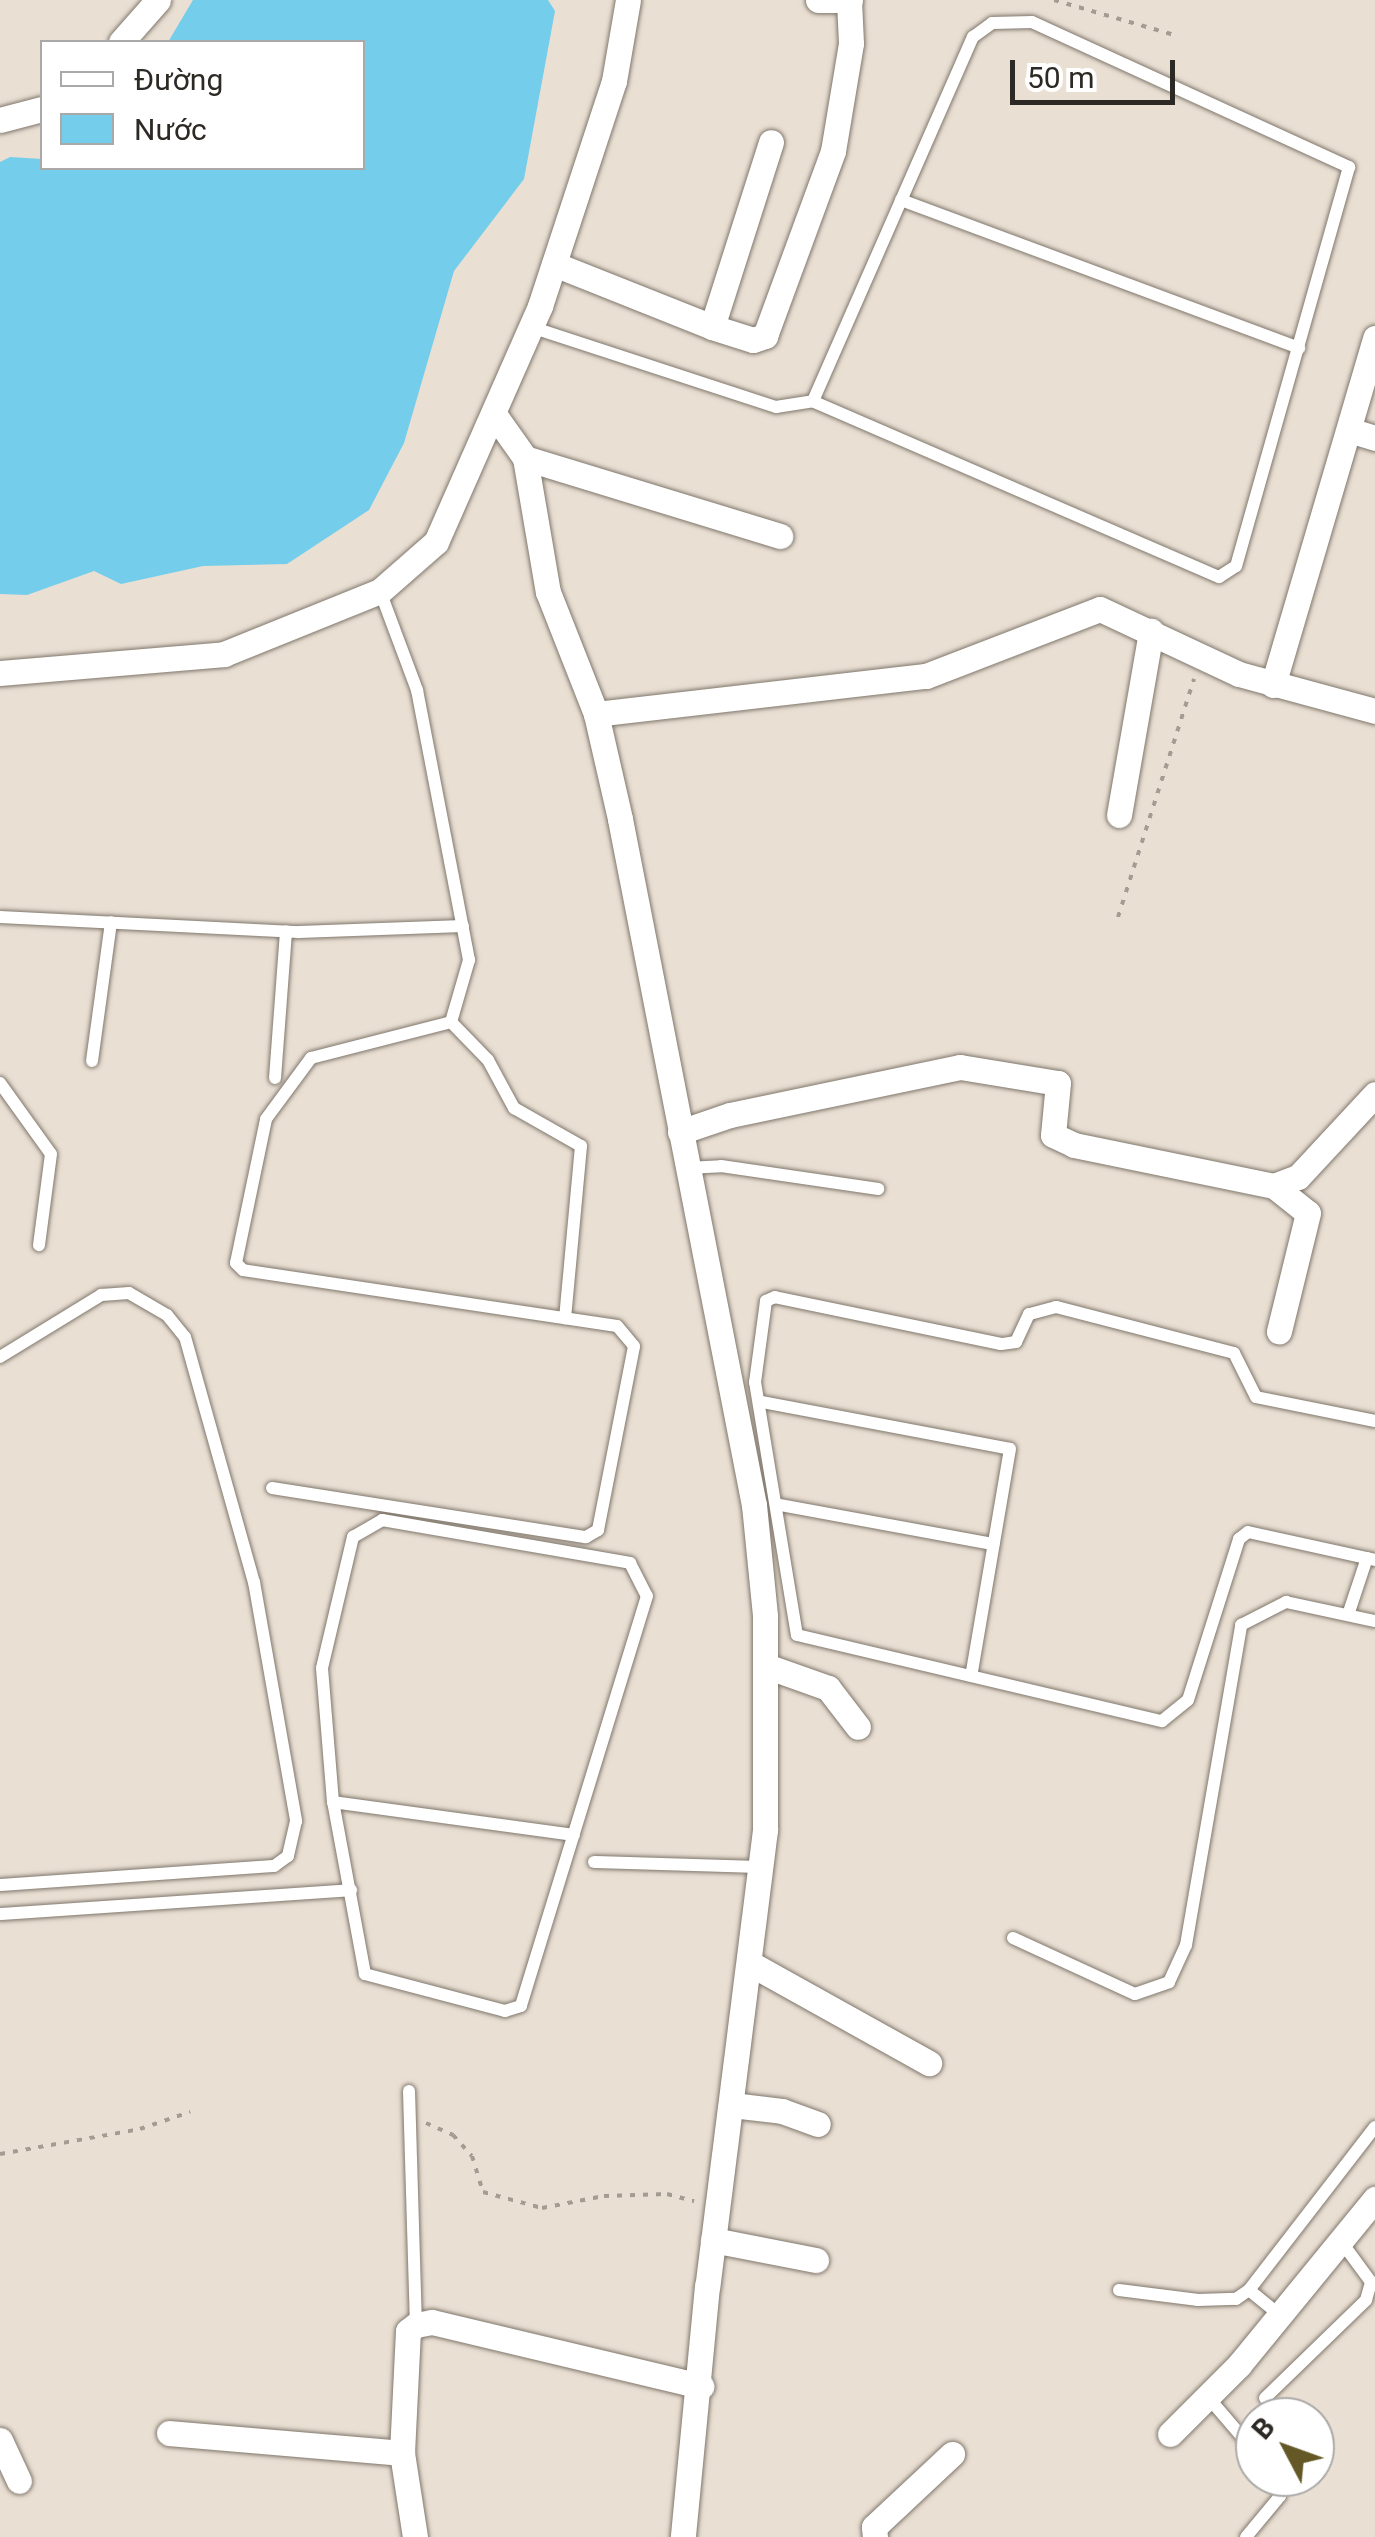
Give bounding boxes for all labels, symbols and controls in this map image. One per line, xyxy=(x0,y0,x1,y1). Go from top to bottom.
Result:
legend xyxy=(40,40,365,170)
scale bar xyxy=(1015,40,1180,102)
text: 50 m xyxy=(1027,60,1094,95)
text: Đường xyxy=(134,62,223,97)
text: Nước xyxy=(134,112,207,147)
north arrow xyxy=(1235,2397,1335,2497)
text: B xyxy=(1245,2411,1282,2446)

